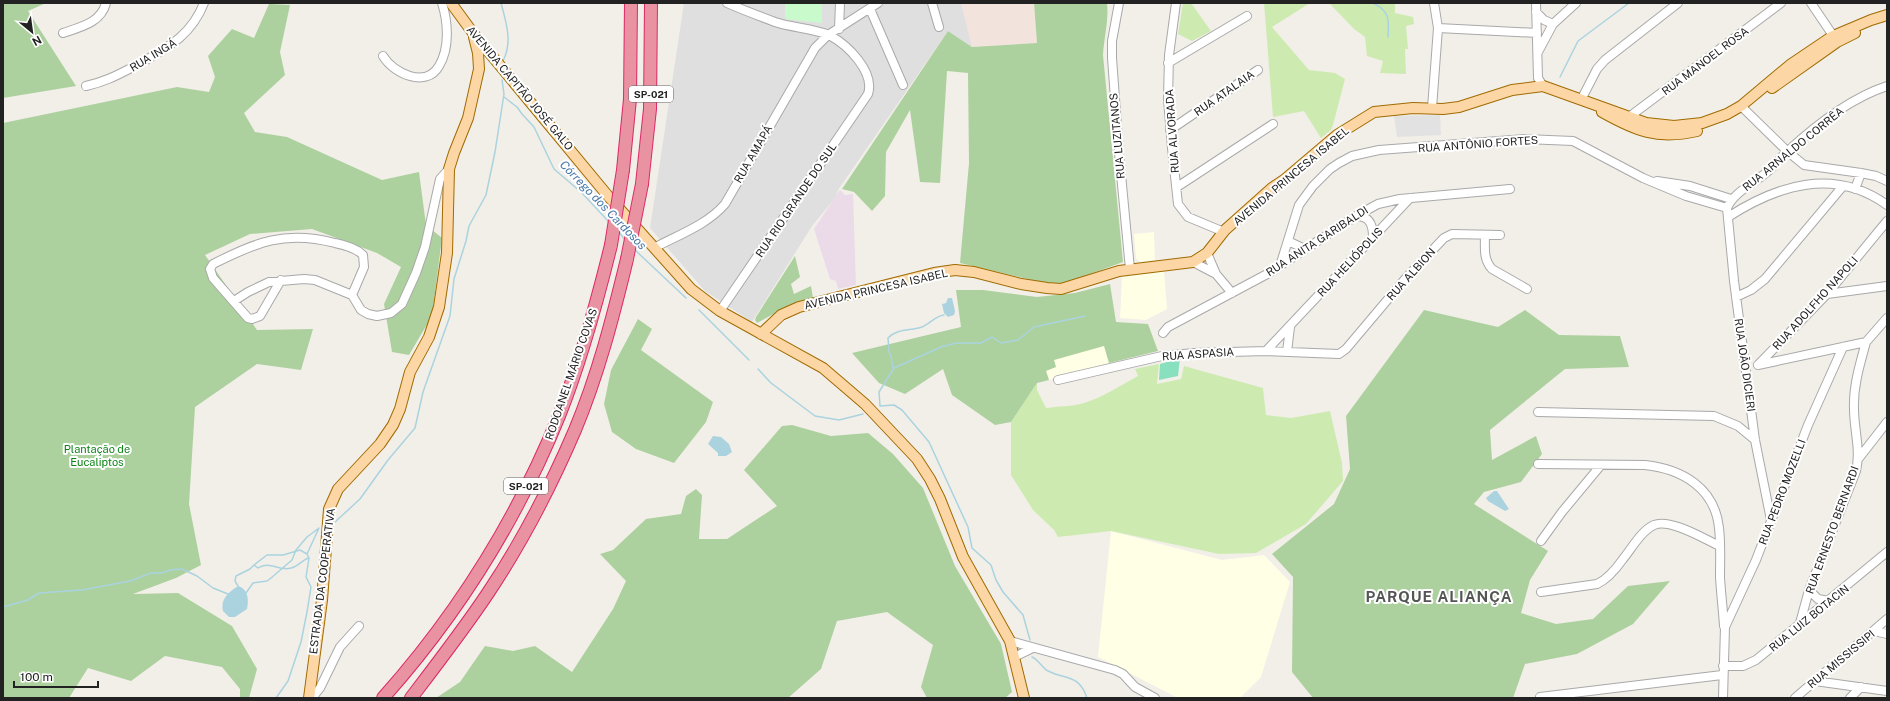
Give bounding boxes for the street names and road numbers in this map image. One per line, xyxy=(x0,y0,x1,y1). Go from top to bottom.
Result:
street label: AVENIDA CAPITÃO JOSÉ GALO xyxy=(464,23,576,153)
street label: RUA MANOEL ROSA xyxy=(1659,24,1751,97)
street label: RUA INGÁ xyxy=(127,35,179,74)
street label: RUA ATALAIA xyxy=(1192,68,1256,118)
road number: SP-021 xyxy=(629,86,673,102)
street label: RUA ALVORADA xyxy=(1163,88,1181,173)
street label: RUA LUZITANOS xyxy=(1107,93,1127,179)
street label: RUA ARNALDO CORRÊA xyxy=(1740,105,1846,193)
street label: RUA AMAPÁ xyxy=(731,122,774,185)
street label: AVENIDA PRINCESA ISABEL xyxy=(1231,124,1351,228)
street label: RUA ANTÔNIO FORTES xyxy=(1417,133,1539,154)
street label: RUA RIO GRANDE DO SUL xyxy=(753,141,839,259)
street label: RUA ANITA GARIBALDI xyxy=(1264,204,1370,278)
street label: RUA HELIÓPOLIS xyxy=(1314,224,1385,299)
street label: RUA ALBION xyxy=(1384,245,1438,303)
street label: RUA ADOLFHO NAPOLI xyxy=(1770,254,1860,352)
street label: AVENIDA PRINCESA ISABEL xyxy=(803,267,949,311)
street label: RODOANEL MÁRIO COVAS xyxy=(542,306,599,441)
street label: RUA JOÃO DICIERI xyxy=(1733,318,1757,412)
street label: RUA ASPASIA xyxy=(1162,345,1235,363)
street label: RUA PEDRO MOZELLI xyxy=(1756,438,1808,546)
street label: RUA ERNESTO BERNARDI xyxy=(1803,465,1861,595)
road number: SP-021 xyxy=(504,478,548,494)
street label: ESTRADA DA COOPERATIVA xyxy=(307,507,337,655)
street label: RUA LUIZ BOTACIN xyxy=(1767,582,1851,654)
street label: RUA MISSISSIPI xyxy=(1805,627,1877,691)

